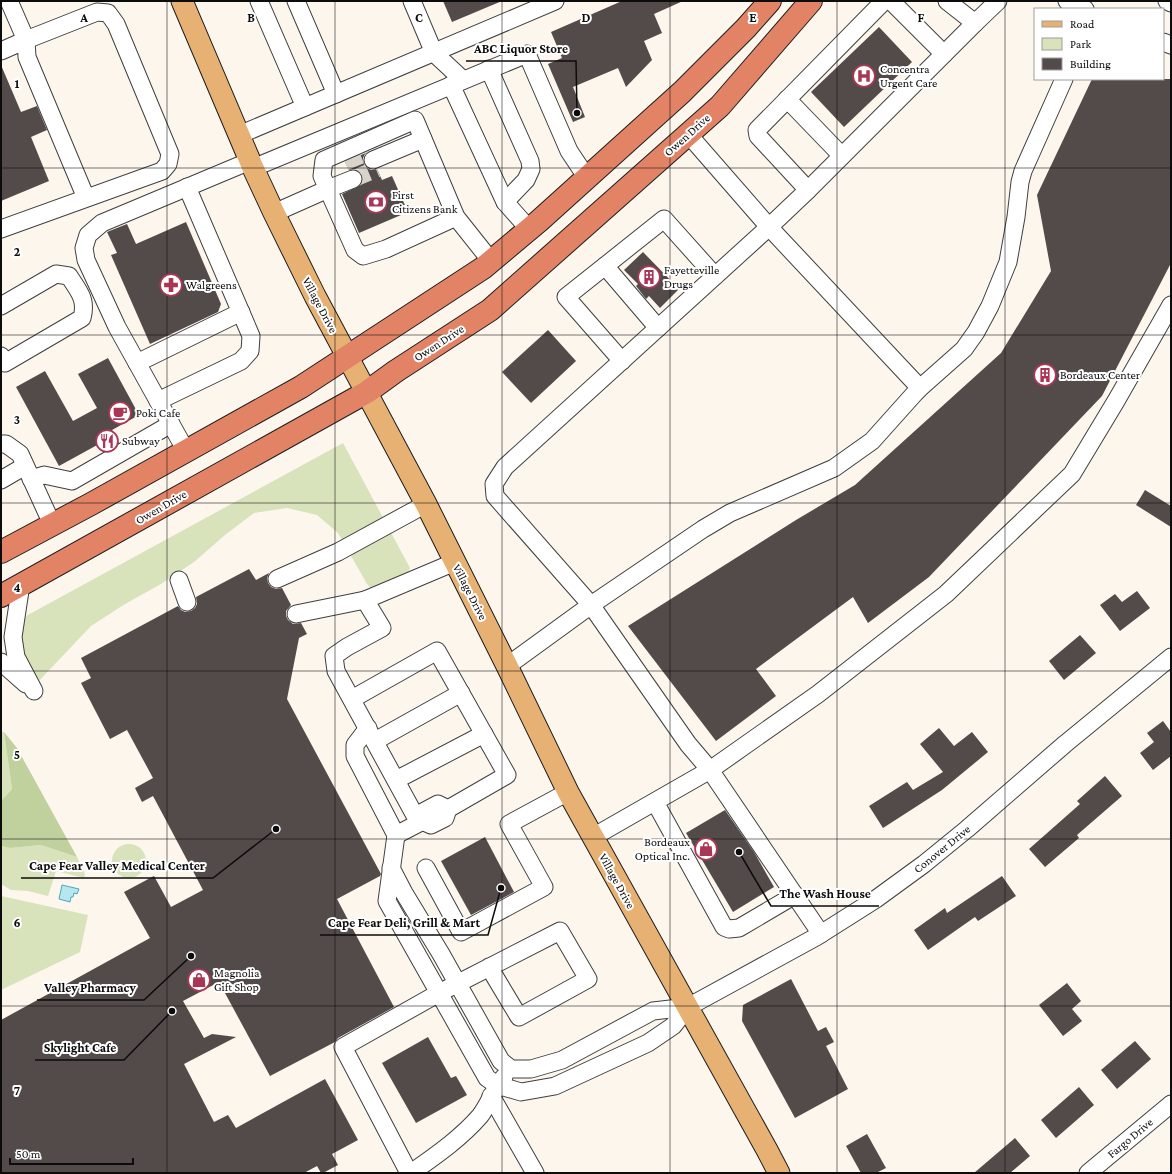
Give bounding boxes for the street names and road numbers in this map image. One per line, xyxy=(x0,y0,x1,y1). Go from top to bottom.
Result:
street label: Owen Drive xyxy=(661,111,713,159)
street label: Village Drive xyxy=(299,275,341,335)
street label: Owen Drive xyxy=(411,322,467,364)
street label: Owen Drive xyxy=(133,487,189,527)
street label: Village Drive xyxy=(450,562,490,622)
street label: Conover Drive xyxy=(911,822,973,876)
street label: Village Drive xyxy=(596,851,638,911)
street label: Fargo Drive xyxy=(1104,1115,1156,1161)

